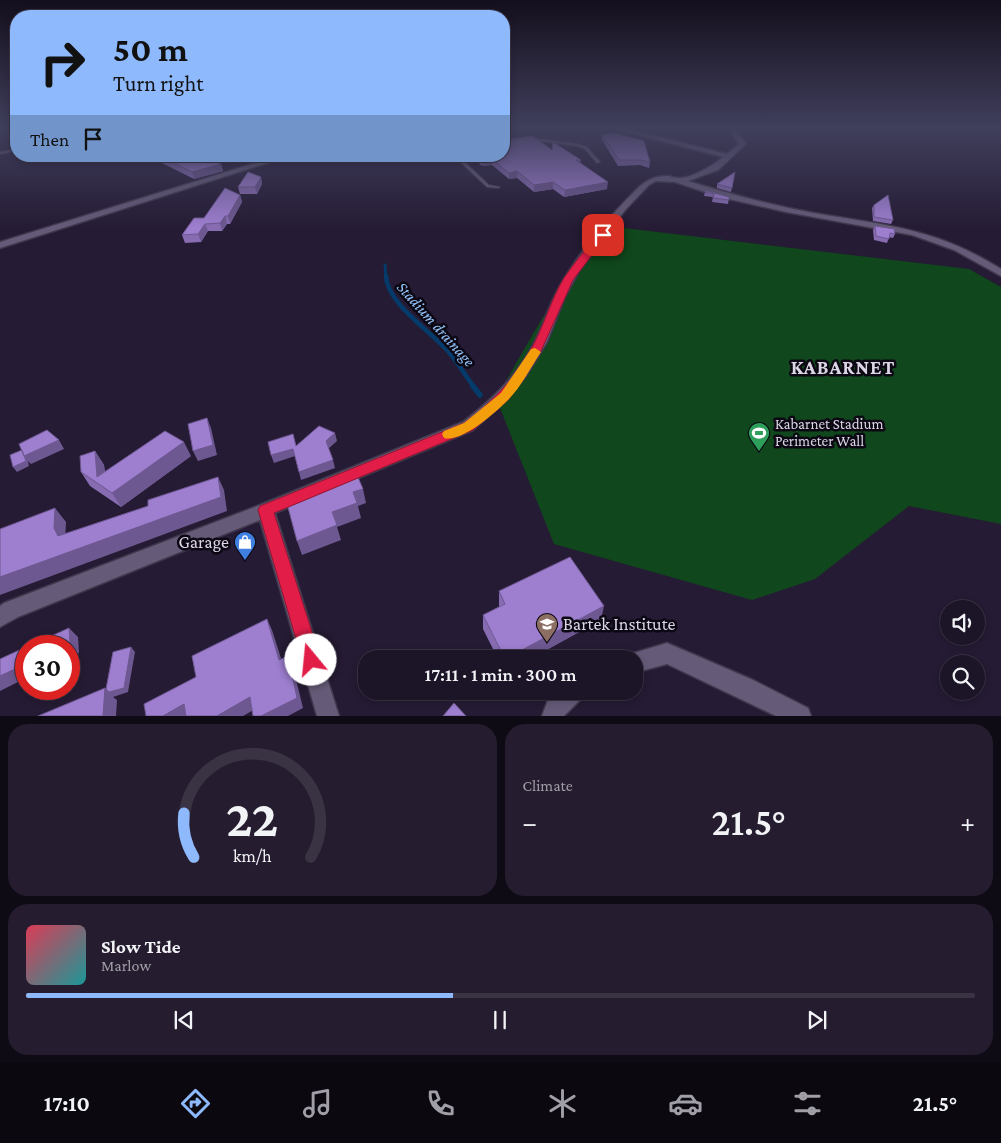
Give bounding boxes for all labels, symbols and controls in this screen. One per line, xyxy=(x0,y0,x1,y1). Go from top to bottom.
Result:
icon: right xyxy=(30,30,95,95)
text: 50 m xyxy=(113,30,188,69)
text: Turn right xyxy=(113,71,204,96)
icon: arrive xyxy=(79,125,107,153)
text: Then xyxy=(30,129,69,150)
pin xyxy=(582,214,624,256)
icon: arrive xyxy=(589,221,617,249)
water label: Stadium drainage xyxy=(393,278,478,370)
district label: KABARNET xyxy=(791,356,895,378)
place label: Kabarnet Stadium Perimeter Wall xyxy=(775,416,884,449)
sports icon: Kabarnet Stadium Perimeter Wall xyxy=(747,421,771,452)
shop icon: Garage xyxy=(233,530,257,561)
place label: Garage xyxy=(178,532,229,552)
map controls xyxy=(940,600,985,700)
button: sound xyxy=(940,600,985,645)
school or university icon: Bartek Institute xyxy=(535,612,559,643)
place label: Bartek Institute xyxy=(563,614,675,634)
position arrow xyxy=(284,633,336,685)
speed limit sign: 30 xyxy=(15,635,80,700)
button: search xyxy=(940,655,985,700)
text: 17:11 · 1 min · 300 m xyxy=(424,664,577,685)
text: Climate xyxy=(523,777,573,794)
text: 22 xyxy=(226,789,278,847)
text: 21.5° xyxy=(712,801,786,843)
text: − xyxy=(523,807,537,838)
text: + xyxy=(960,807,975,838)
text: km/h xyxy=(233,846,272,866)
text: Slow Tide xyxy=(101,936,181,957)
text: Marlow xyxy=(101,957,151,974)
icon: previous xyxy=(170,1006,198,1034)
icon: pause xyxy=(486,1006,514,1034)
icon: next xyxy=(803,1006,831,1034)
icon: directions xyxy=(178,1086,213,1121)
icon: music xyxy=(300,1086,335,1121)
icon: phone xyxy=(423,1086,458,1121)
icon: climate xyxy=(545,1086,580,1121)
icon: car xyxy=(668,1086,703,1121)
icon: filters xyxy=(790,1086,825,1121)
text: 17:10 xyxy=(44,1091,90,1116)
text: 21.5° xyxy=(913,1091,957,1116)

